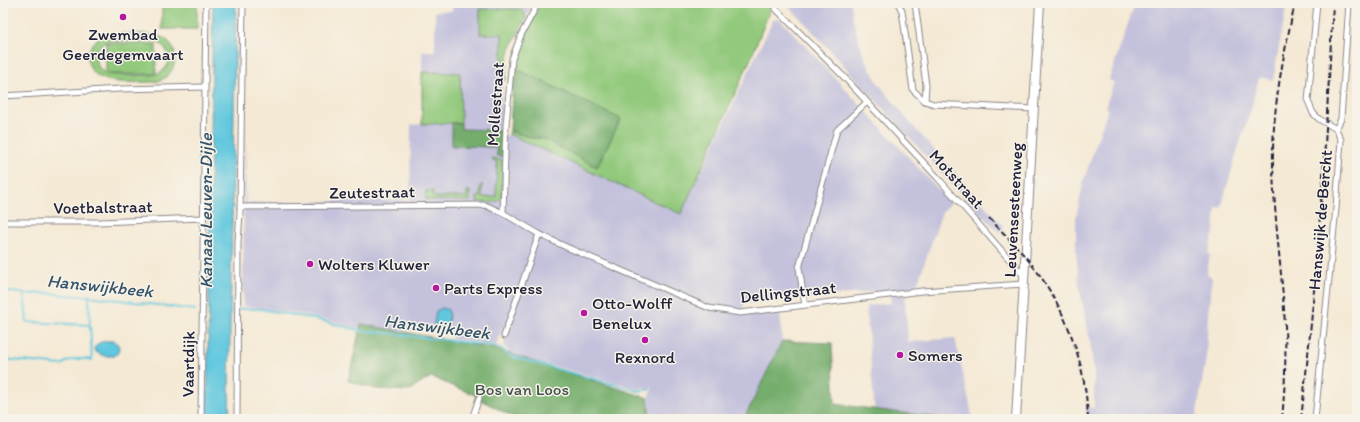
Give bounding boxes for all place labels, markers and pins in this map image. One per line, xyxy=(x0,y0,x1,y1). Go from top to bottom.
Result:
marker: Zwembad Geerdegemvaart xyxy=(118,12,128,22)
place label: Zwembad Geerdegemvaart xyxy=(62,24,184,64)
place label: Wolters Kluwer xyxy=(318,254,430,274)
marker: Wolters Kluwer xyxy=(305,259,315,269)
place label: Parts Express xyxy=(444,278,543,298)
marker: Parts Express xyxy=(431,283,441,293)
place label: Otto-Wolff Benelux xyxy=(592,293,673,333)
marker: Otto-Wolff Benelux xyxy=(579,308,589,318)
marker: Rexnord xyxy=(640,335,650,345)
place label: Somers xyxy=(908,345,963,365)
place label: Rexnord xyxy=(615,347,676,367)
marker: Somers xyxy=(895,350,905,360)

